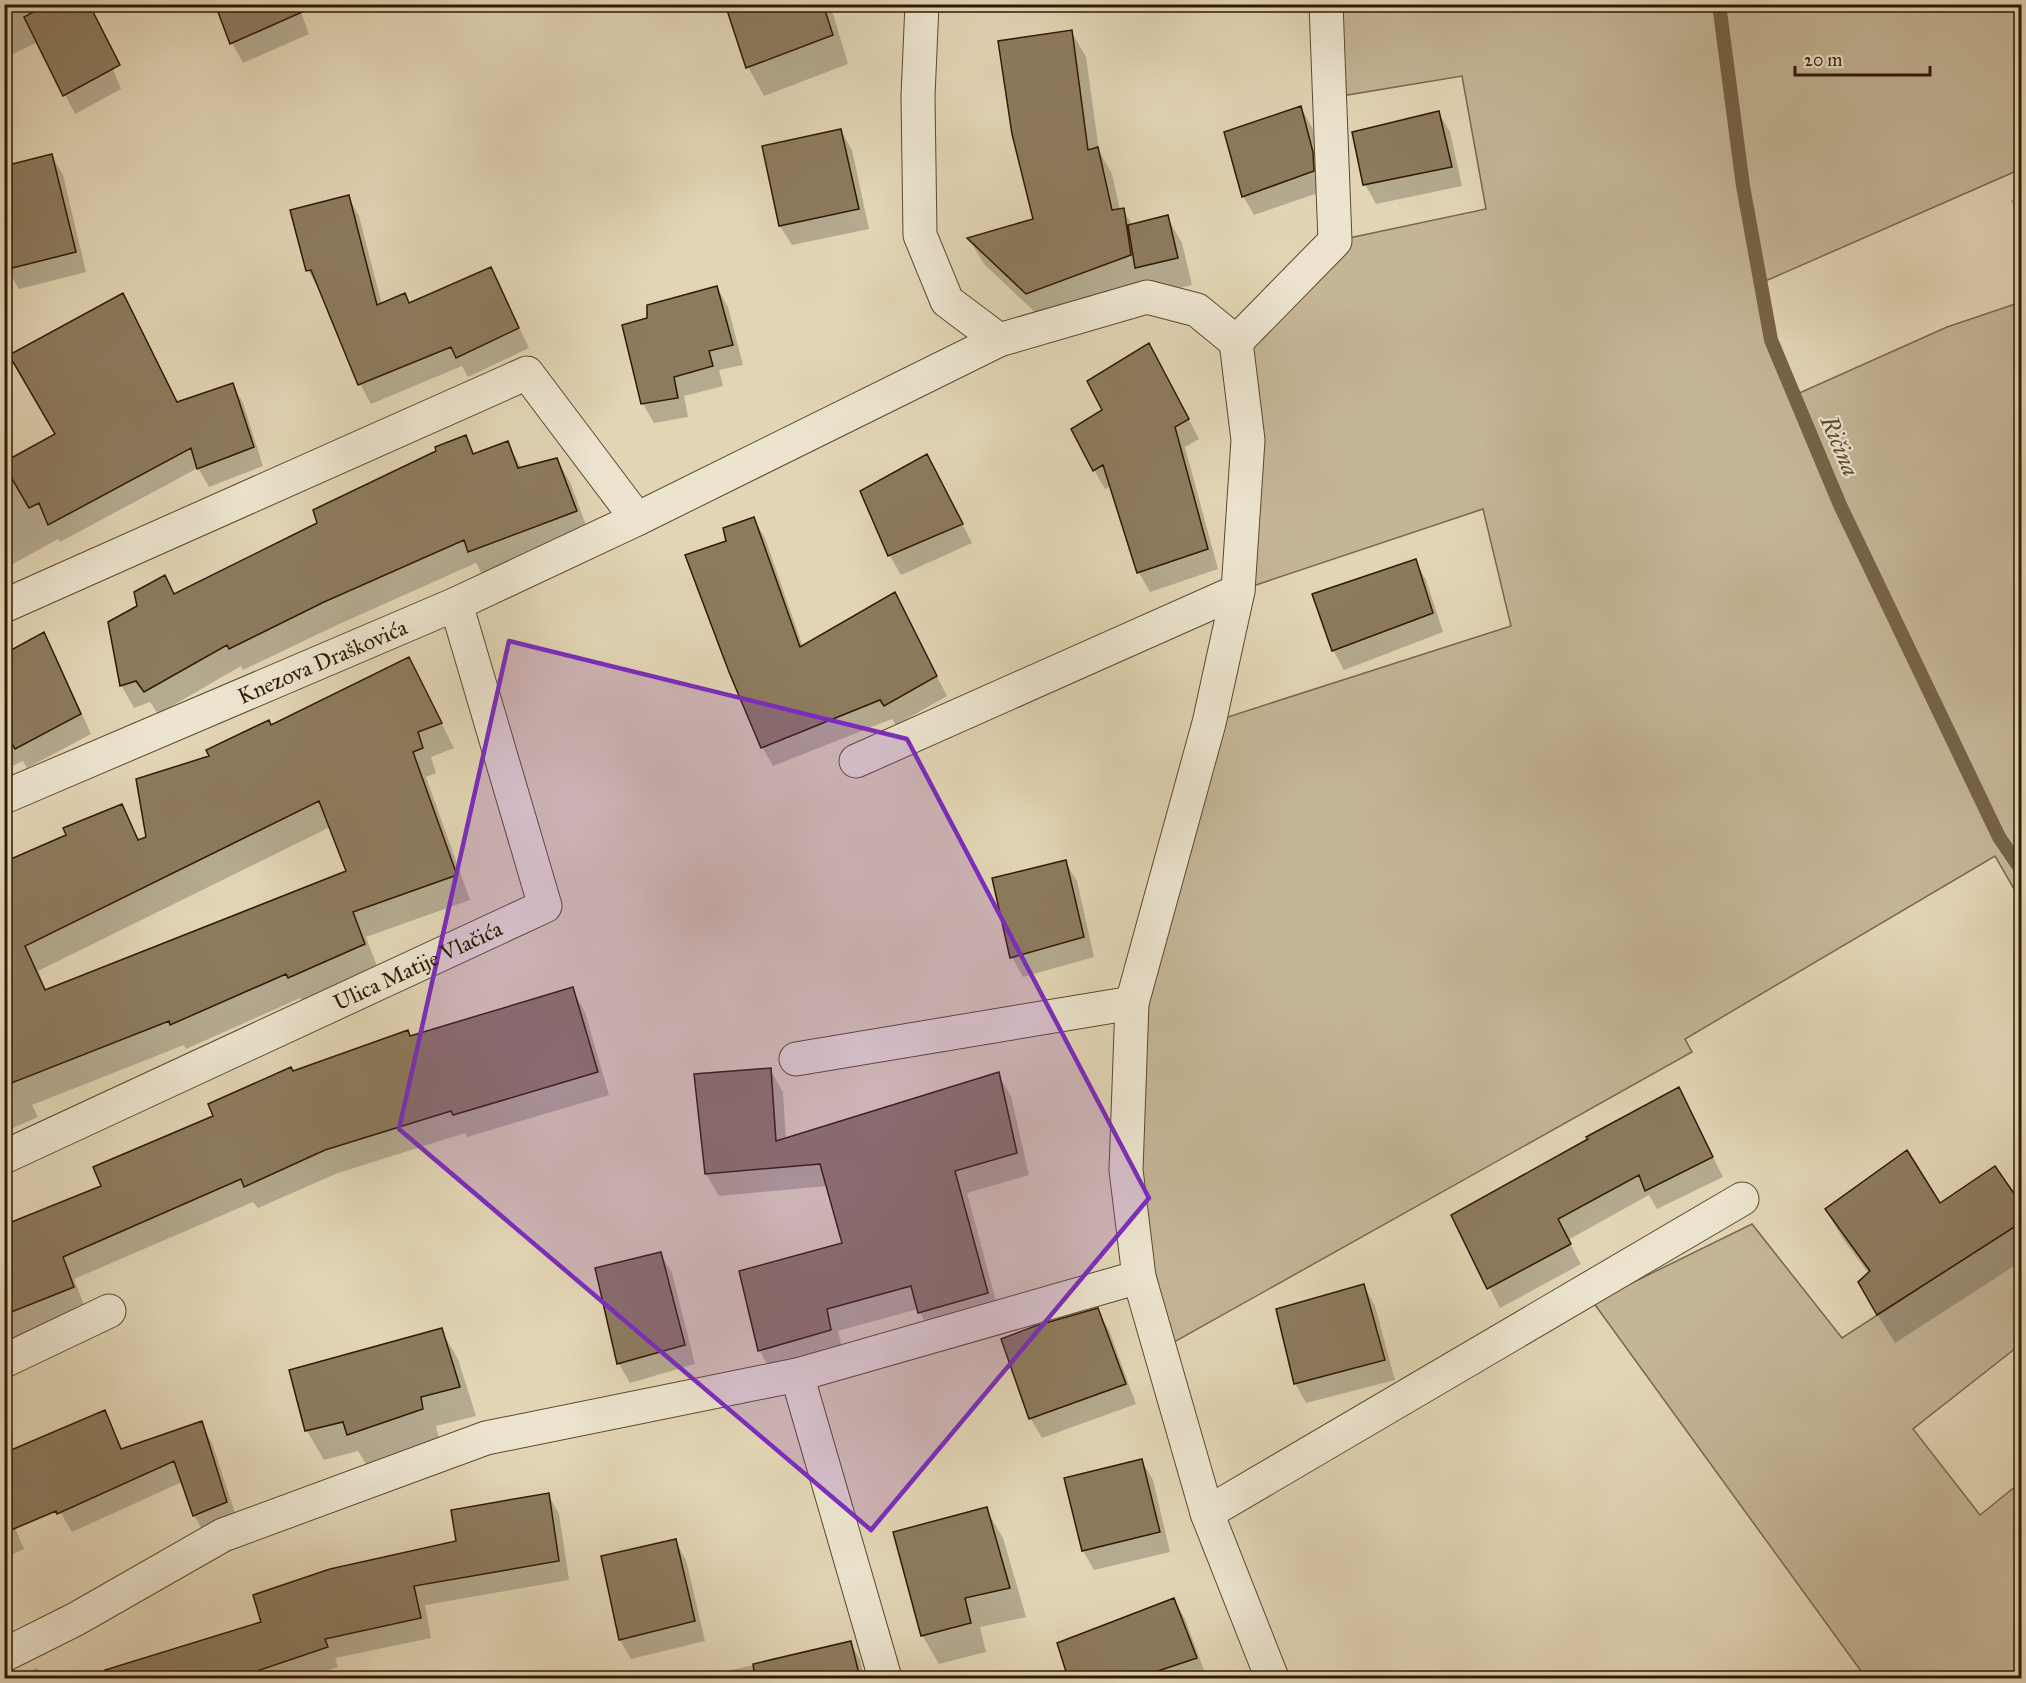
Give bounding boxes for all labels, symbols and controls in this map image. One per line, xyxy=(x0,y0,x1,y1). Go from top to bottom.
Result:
scale bar xyxy=(1795,39,1930,77)
text: 20 m xyxy=(1804,49,1842,71)
water label: Ričina xyxy=(1813,410,1866,481)
street label: Knezova Draškovića xyxy=(234,613,412,710)
street label: Ulica Matije Vlačića xyxy=(329,914,507,1016)

